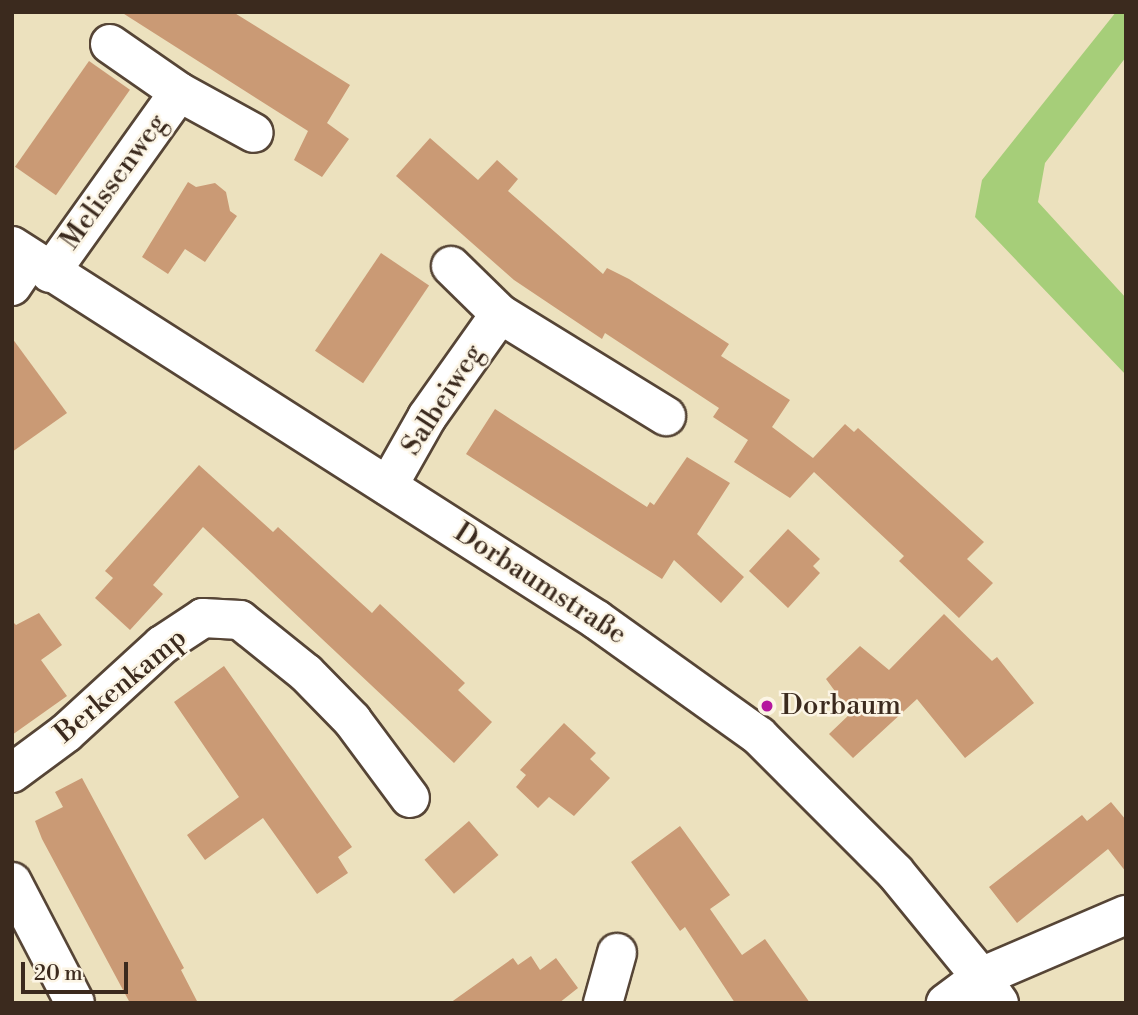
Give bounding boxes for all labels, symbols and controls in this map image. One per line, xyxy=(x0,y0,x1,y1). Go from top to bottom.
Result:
street label: Melissenweg xyxy=(54,108,174,256)
street label: Salbeiweg xyxy=(395,338,491,462)
street label: Dorbaumstraße xyxy=(448,516,632,652)
street label: Berkenkamp xyxy=(49,621,193,751)
place label: Dorbaum xyxy=(781,689,901,723)
marker: Dorbaum xyxy=(759,698,775,714)
scale bar xyxy=(24,948,131,992)
text: 20 m xyxy=(34,961,83,987)

